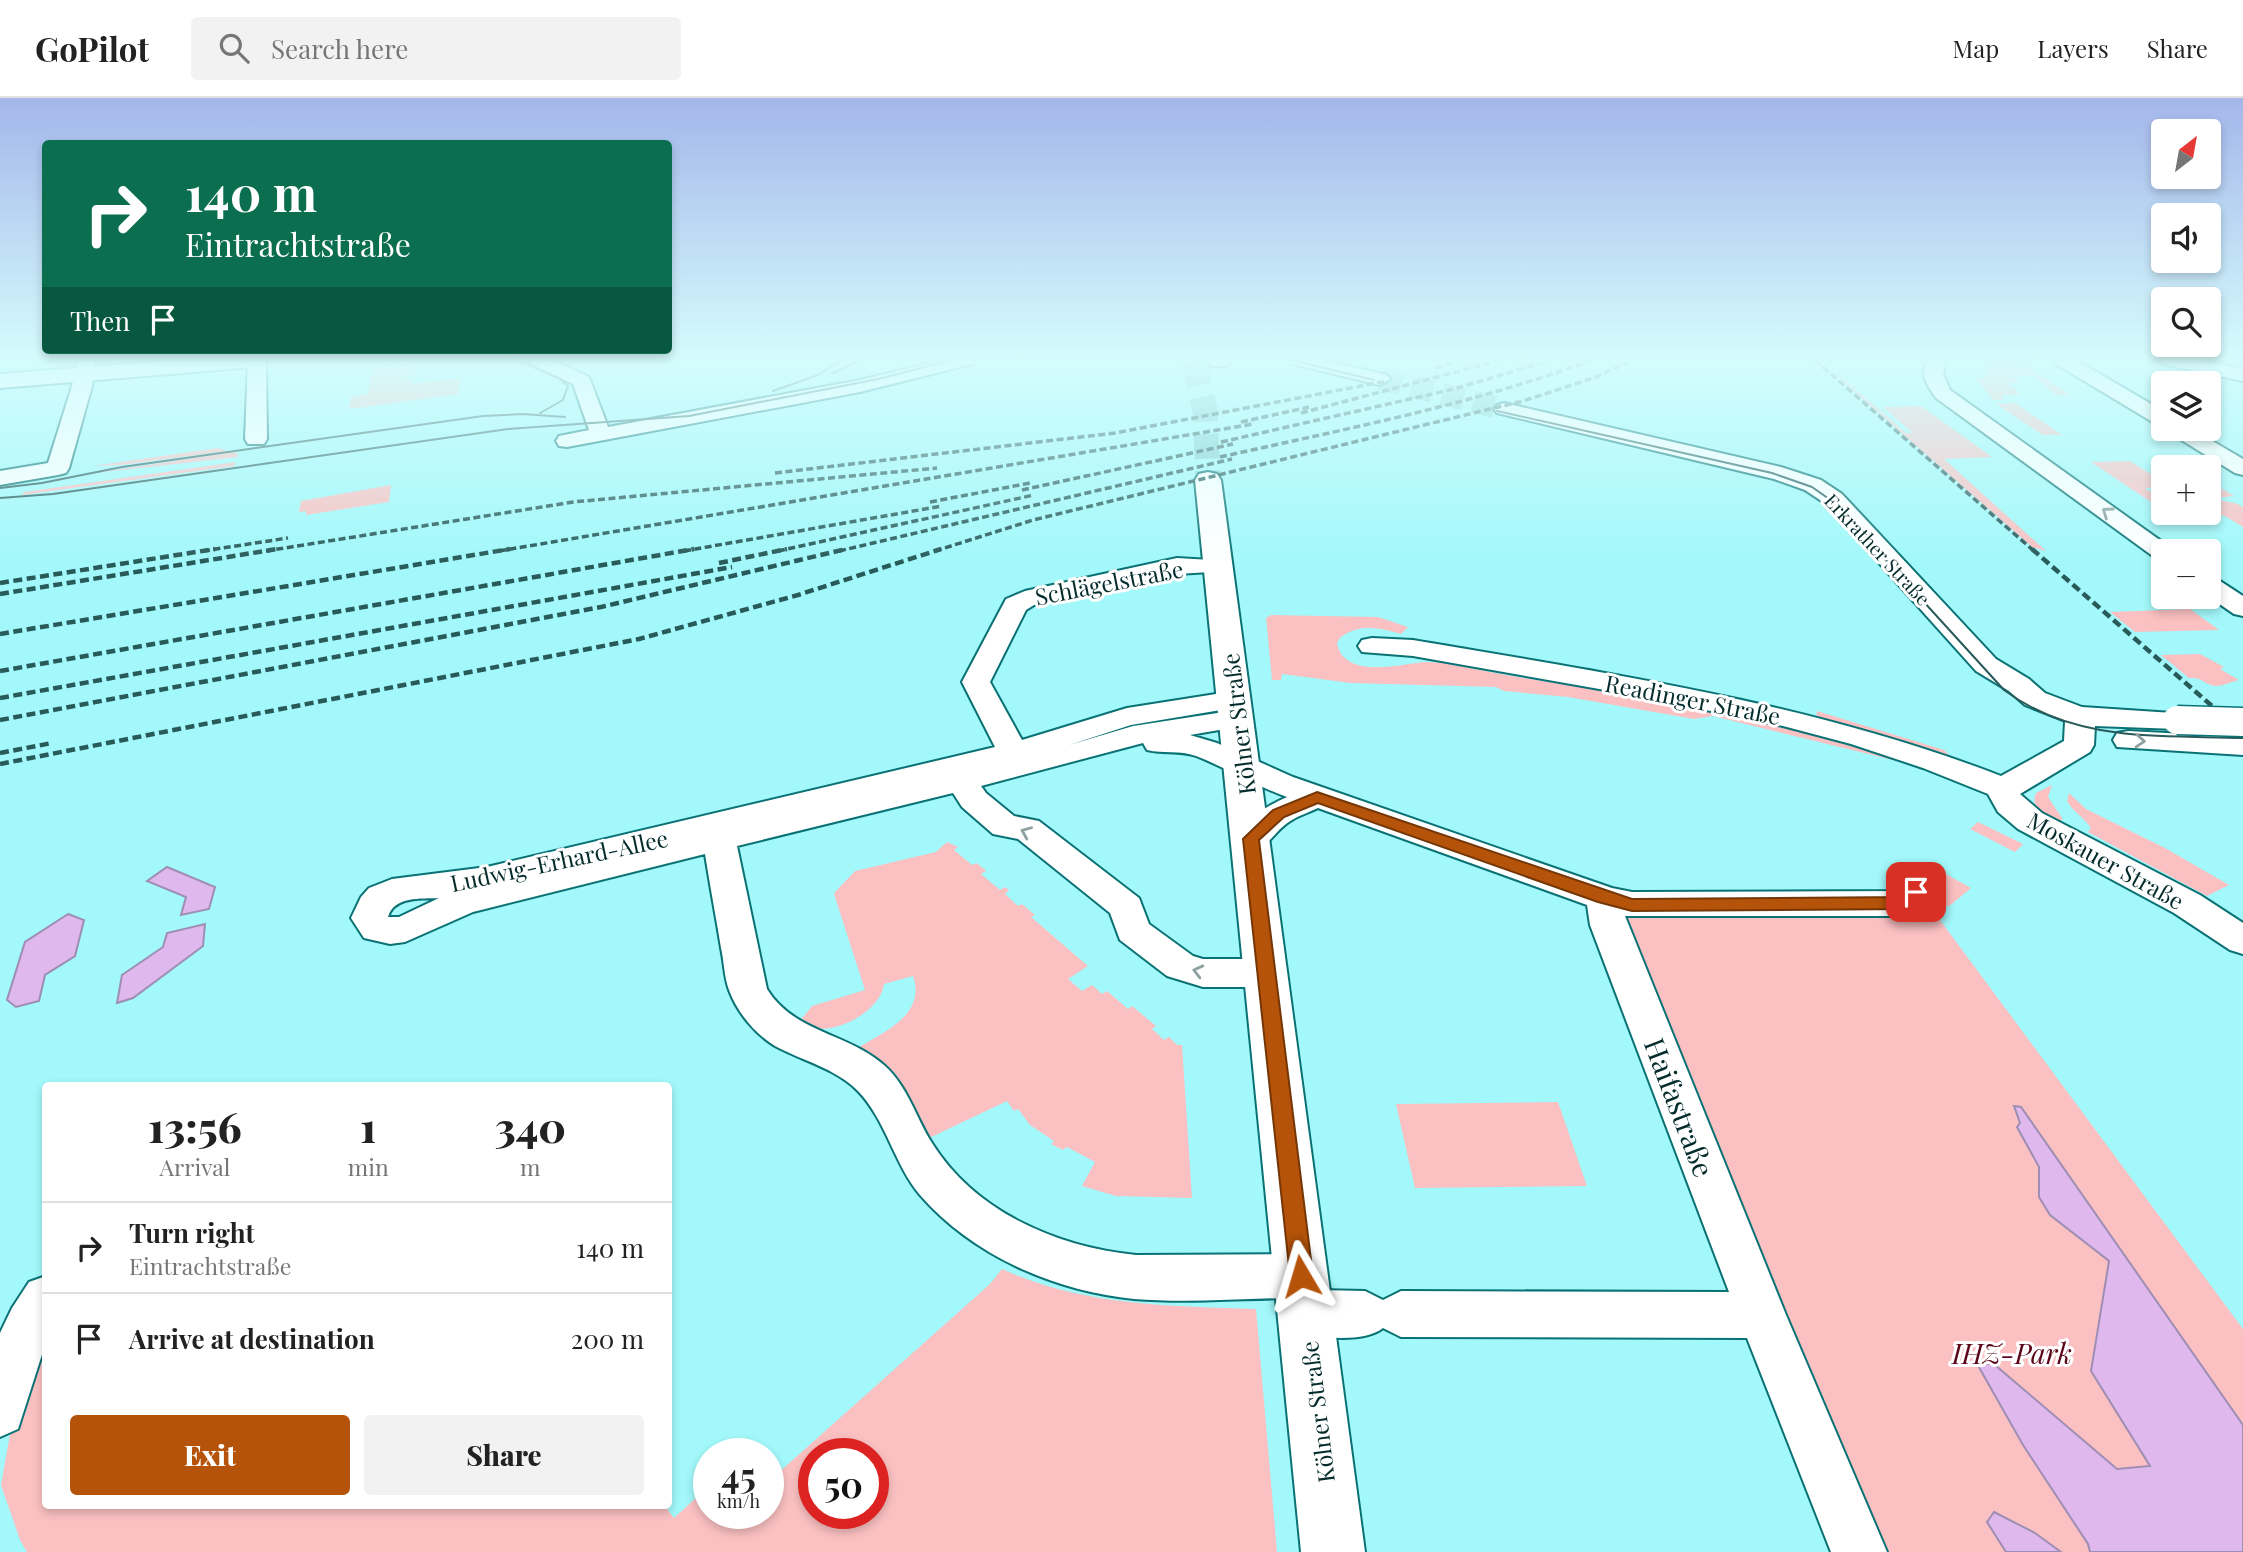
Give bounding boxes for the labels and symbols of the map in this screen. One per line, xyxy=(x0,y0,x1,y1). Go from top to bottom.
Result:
north arrow xyxy=(2151,119,2221,189)
street label: Erkrather Straße xyxy=(1819,487,1937,611)
one-way arrow xyxy=(2102,508,2115,520)
street label: Schlägelstraße xyxy=(1032,552,1186,612)
street label: Kölner Straße xyxy=(1214,652,1262,796)
street label: Readinger Straße xyxy=(1603,667,1783,731)
one-way arrow xyxy=(2135,733,2146,748)
street label: Moskauer Straße xyxy=(2022,804,2190,916)
street label: Ludwig-Erhard-Allee xyxy=(447,822,671,898)
one-way arrow xyxy=(1021,827,1033,841)
pin xyxy=(1886,862,1946,922)
one-way arrow xyxy=(1192,965,1204,979)
street label: Haifastraße xyxy=(1637,1032,1723,1182)
position arrow xyxy=(1264,1239,1338,1313)
park label: IHZ-Park xyxy=(1951,1334,2072,1371)
street label: Kölner Straße xyxy=(1293,1340,1341,1484)
speed limit sign: 50 xyxy=(798,1438,889,1529)

